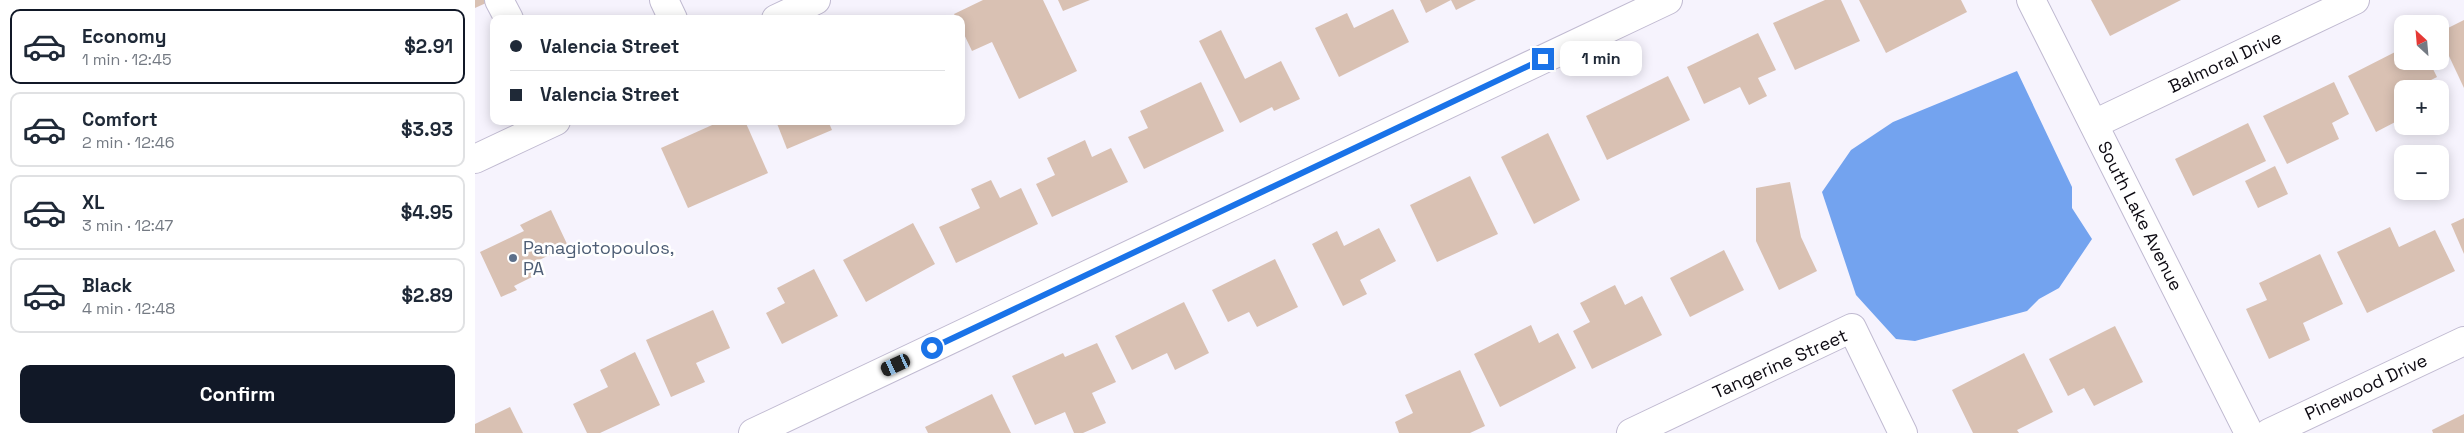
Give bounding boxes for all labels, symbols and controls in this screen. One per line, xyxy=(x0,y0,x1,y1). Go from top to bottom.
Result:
north arrow xyxy=(2394,15,2449,70)
map controls xyxy=(2394,15,2449,200)
icon: car xyxy=(22,24,67,69)
text: Economy xyxy=(82,24,166,49)
street label: Balmoral Drive xyxy=(2165,25,2285,98)
text: $2.91 xyxy=(404,34,453,59)
text: Valencia Street xyxy=(540,34,680,59)
callout: 1 min xyxy=(1561,42,1643,76)
route end xyxy=(1532,48,1554,70)
text: 1 min xyxy=(1581,48,1621,69)
text: 1 min · 12:45 xyxy=(82,49,171,70)
button: + xyxy=(2394,80,2449,135)
text: Valencia Street xyxy=(540,82,680,107)
icon: car xyxy=(22,107,67,152)
text: Comfort xyxy=(82,107,158,132)
text: $3.93 xyxy=(401,117,453,142)
text: 2 min · 12:46 xyxy=(82,132,175,153)
street label: South Lake Avenue xyxy=(2093,137,2188,295)
button: − xyxy=(2394,145,2449,200)
icon: car xyxy=(22,190,67,235)
text: XL xyxy=(82,190,105,215)
text: $4.95 xyxy=(401,200,453,225)
text: 3 min · 12:47 xyxy=(82,215,173,236)
place label: Panagiotopoulos, PA xyxy=(523,236,674,280)
marker: Panagiotopoulos, PA xyxy=(507,252,519,264)
icon: car xyxy=(22,273,67,318)
text: Black xyxy=(82,273,132,298)
text: $2.89 xyxy=(401,283,453,308)
text: 4 min · 12:48 xyxy=(82,298,175,319)
street label: Tangerine Street xyxy=(1709,324,1851,404)
route start xyxy=(921,337,943,359)
street label: Pinewood Drive xyxy=(2301,348,2431,425)
car xyxy=(879,352,912,378)
button: Confirm xyxy=(20,365,455,423)

